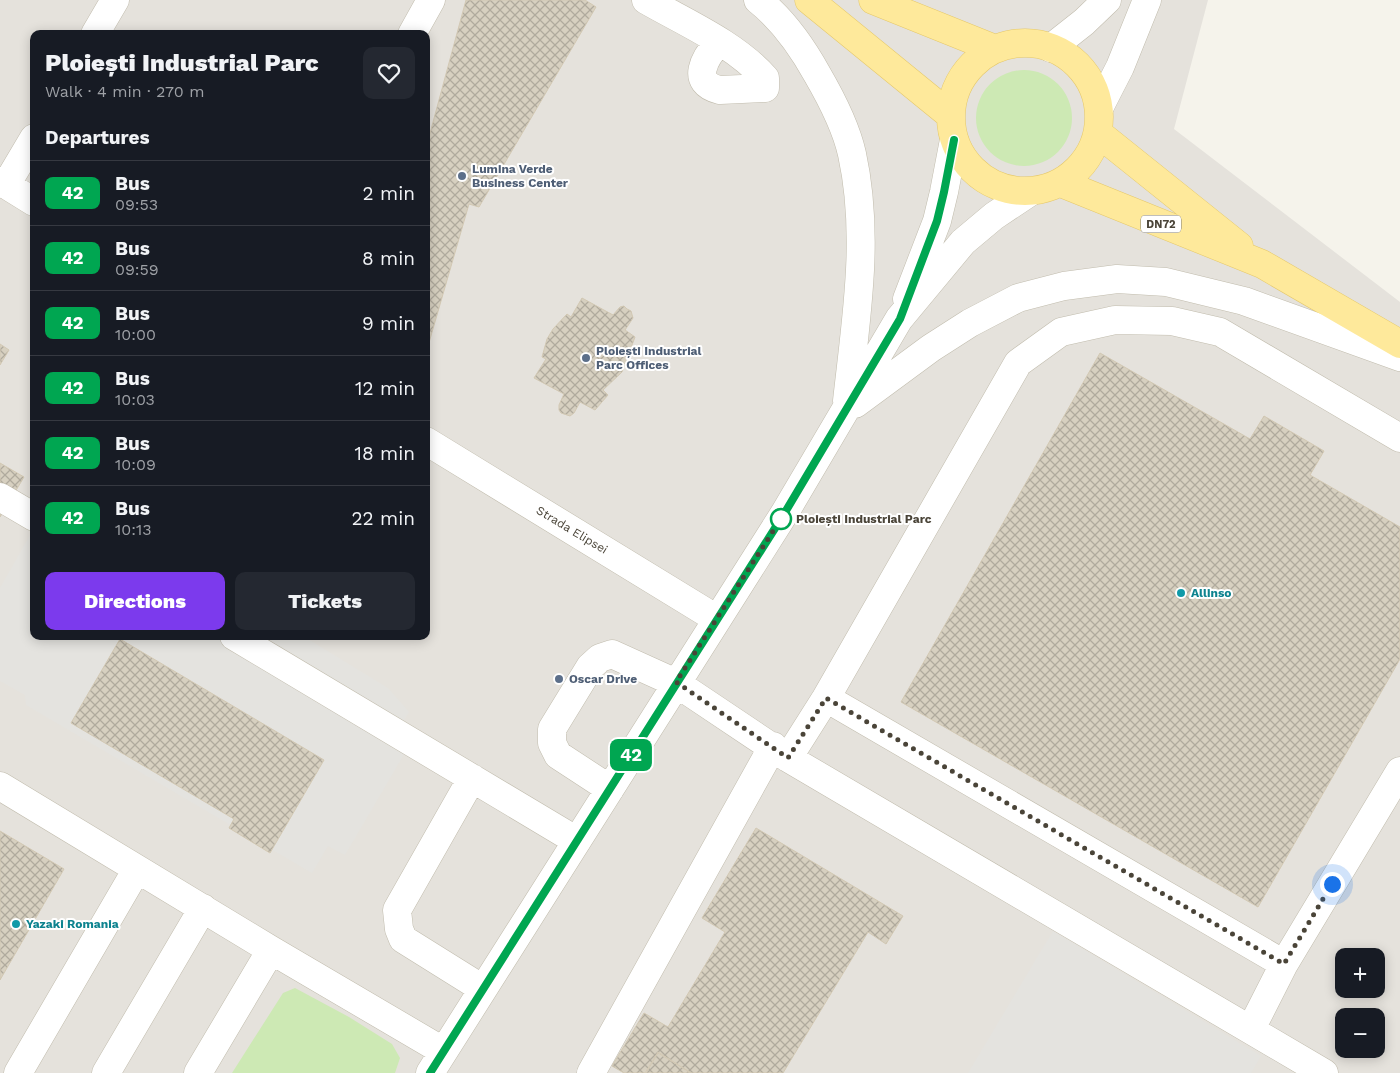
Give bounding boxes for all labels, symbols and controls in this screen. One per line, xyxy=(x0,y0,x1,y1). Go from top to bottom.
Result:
button: heart xyxy=(363,47,415,99)
text: Ploiești Industrial Parc xyxy=(45,49,319,77)
text: Walk · 4 min · 270 m xyxy=(45,82,204,101)
text: Departures xyxy=(45,126,150,149)
place label: Lumina Verde Business Center xyxy=(472,162,569,190)
marker: Lumina Verde Business Center xyxy=(456,170,468,182)
text: Bus xyxy=(115,172,150,195)
text: 42 xyxy=(61,182,84,203)
text: 2 min xyxy=(363,182,415,205)
text: 09:53 xyxy=(115,195,158,214)
road number: DN72 xyxy=(1141,215,1181,232)
text: Bus xyxy=(115,237,150,260)
text: 42 xyxy=(61,247,84,268)
text: 8 min xyxy=(362,247,415,270)
text: 09:59 xyxy=(115,260,159,279)
text: Bus xyxy=(115,302,150,325)
text: 42 xyxy=(61,312,84,333)
text: 9 min xyxy=(362,312,415,335)
text: 10:00 xyxy=(115,325,156,344)
place label: Ploiești Industrial Parc Offices xyxy=(596,344,702,372)
marker: Ploiești Industrial Parc Offices xyxy=(580,352,592,364)
text: Bus xyxy=(115,367,150,390)
text: 42 xyxy=(61,377,84,398)
text: 12 min xyxy=(355,377,415,400)
text: 10:03 xyxy=(115,390,155,409)
text: Bus xyxy=(115,432,150,455)
text: 42 xyxy=(61,442,84,463)
text: 18 min xyxy=(354,442,415,465)
text: 10:09 xyxy=(115,455,156,474)
text: Bus xyxy=(115,497,150,520)
street label: Strada Elipsei xyxy=(534,503,610,557)
text: 42 xyxy=(61,507,84,528)
text: 22 min xyxy=(351,507,415,530)
marker: Ploiești Industrial Parc xyxy=(770,508,792,530)
place label: Ploiești Industrial Parc xyxy=(796,512,932,526)
text: 10:13 xyxy=(115,520,152,539)
button: Directions xyxy=(45,572,225,630)
button: Tickets xyxy=(235,572,415,630)
place label: Allinso xyxy=(1191,586,1231,600)
marker: Allinso xyxy=(1175,587,1187,599)
place label: Oscar Drive xyxy=(569,672,637,686)
marker: Oscar Drive xyxy=(553,673,565,685)
line badge: 42 xyxy=(608,739,654,771)
text: 42 xyxy=(620,744,642,765)
your location xyxy=(1320,872,1345,897)
place label: Yazaki Romania xyxy=(26,917,119,931)
marker: Yazaki Romania xyxy=(10,918,22,930)
map controls xyxy=(1335,948,1385,1058)
button: + xyxy=(1335,948,1385,998)
button: − xyxy=(1335,1008,1385,1058)

